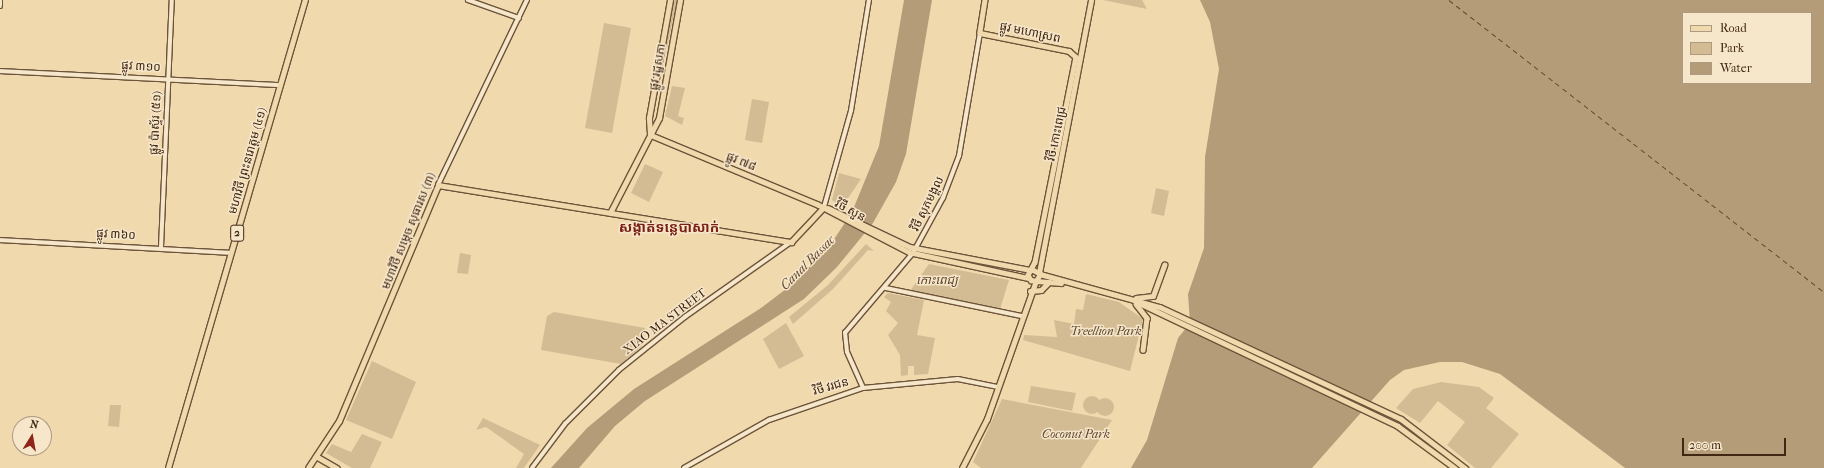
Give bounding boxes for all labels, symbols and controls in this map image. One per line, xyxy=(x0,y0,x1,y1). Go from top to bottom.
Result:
legend xyxy=(1682,12,1812,84)
street label: ផ្លូវ មហោស្រព xyxy=(998,20,1062,46)
text: Road xyxy=(1720,21,1747,35)
text: Park xyxy=(1720,41,1744,55)
street label: ផ្លូវ រដ្ឋសភា xyxy=(647,42,669,92)
street label: ផ្លូវ ៣១០ xyxy=(121,59,161,75)
text: Water xyxy=(1720,61,1752,75)
street label: ផ្លូវ ប៉ាស្ទ័រ (៥១) xyxy=(147,91,165,155)
street label: វិថី កោះពេជ្រ xyxy=(1044,105,1070,163)
street label: មហាវិថី ព្រះនរោត្តម (៤១) xyxy=(226,106,270,216)
street label: ផ្លូវ ៧៨ xyxy=(724,149,758,175)
street label: មហាវិថី សម្តេច សុធារស (៣) xyxy=(379,170,439,292)
street label: វិថី សុភមង្គល xyxy=(909,174,947,234)
street label: វិថី សួន xyxy=(832,197,868,225)
district label: សង្កាត់ទន្លេបាសាក់ xyxy=(619,220,719,236)
road number: 2 xyxy=(230,224,244,242)
street label: ផ្លូវ ៣៦០ xyxy=(96,227,136,243)
water label: Canal Bassac xyxy=(777,232,839,294)
park label: កោះពេជ្យ xyxy=(916,274,958,288)
street label: XIAO MA STREET xyxy=(620,286,710,358)
park label: Treellion Park xyxy=(1070,325,1142,339)
street label: វិថី វរជន xyxy=(811,375,851,399)
north arrow xyxy=(12,416,52,456)
text: N xyxy=(29,418,40,432)
park label: Coconut Park xyxy=(1042,428,1110,442)
scale bar xyxy=(1684,430,1788,456)
text: 200 m xyxy=(1689,438,1721,452)

